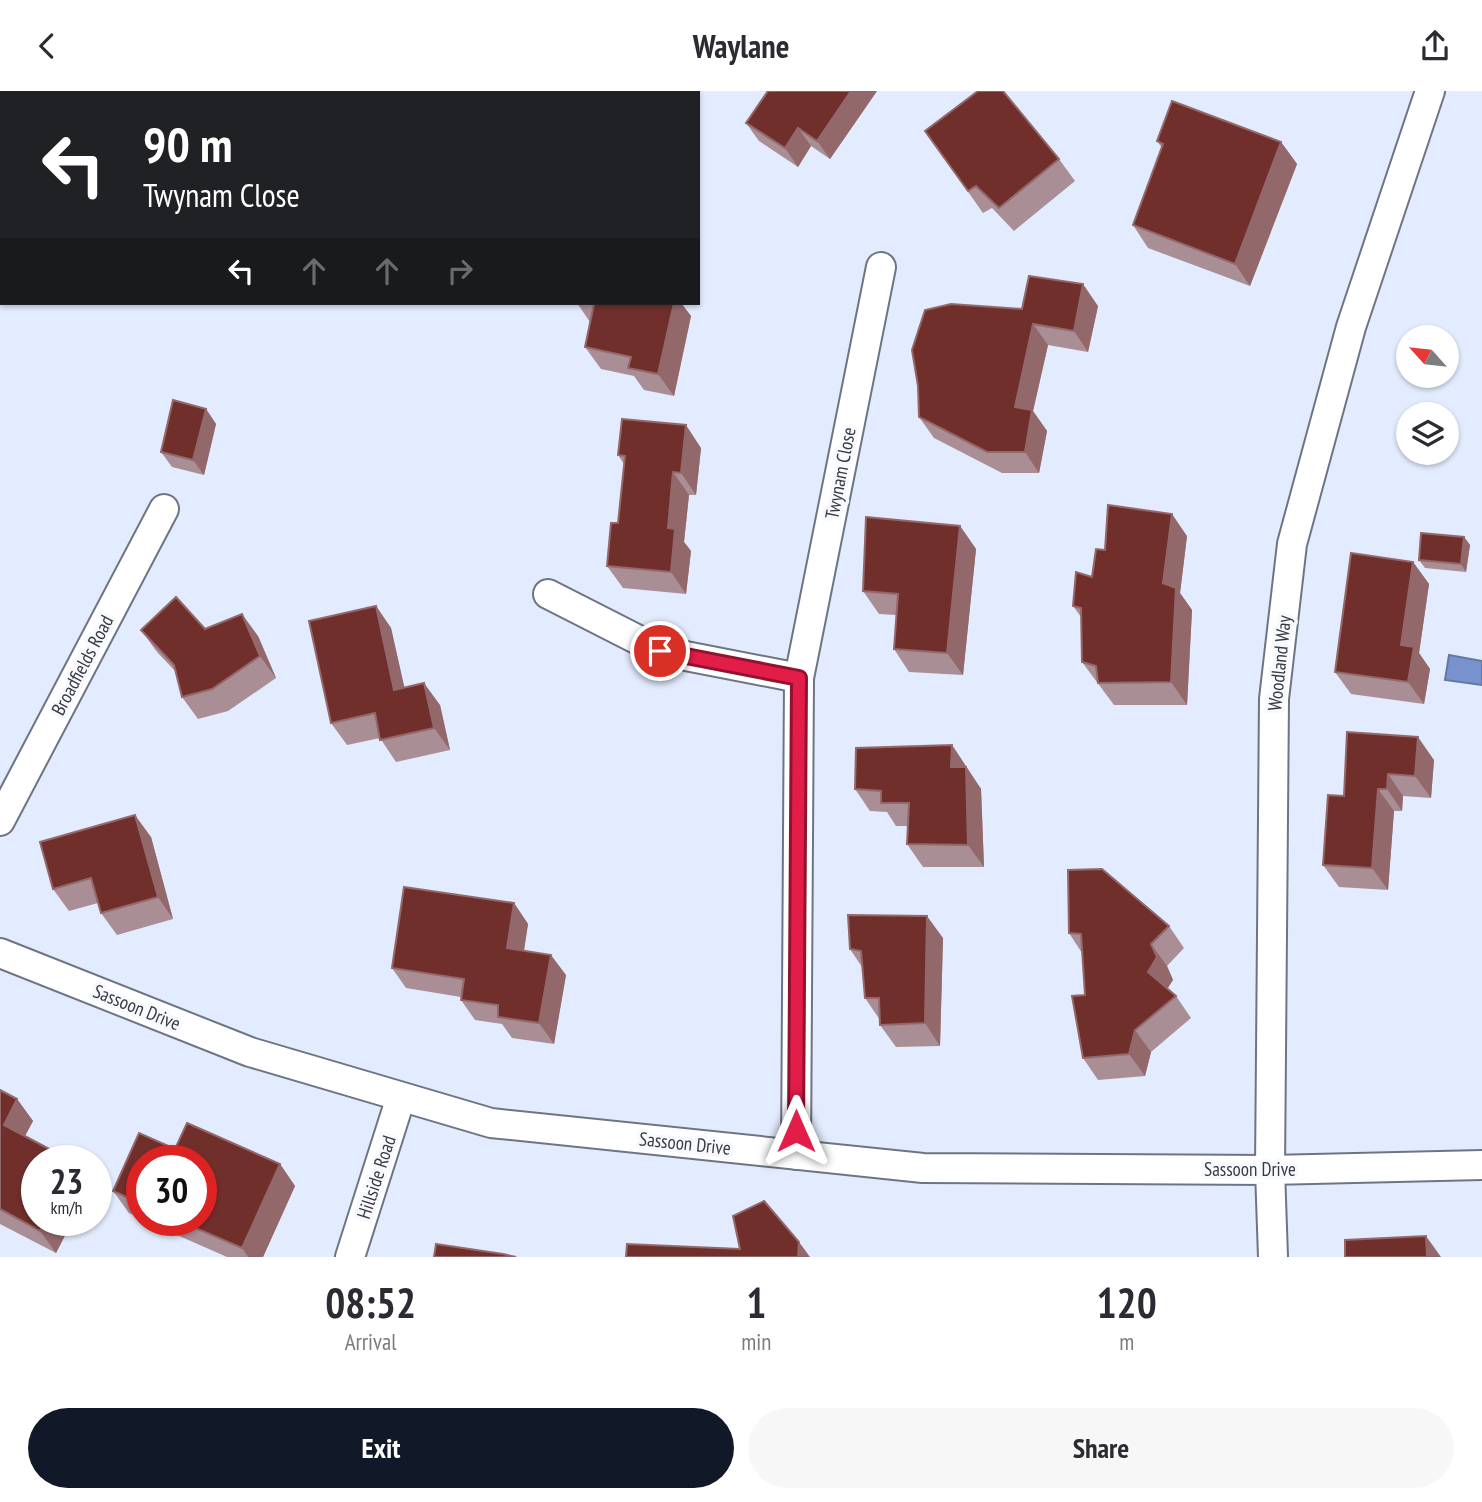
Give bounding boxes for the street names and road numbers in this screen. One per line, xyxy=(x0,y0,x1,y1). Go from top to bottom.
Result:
street label: Twynam Close xyxy=(819,425,861,521)
street label: Broadfields Road xyxy=(46,611,118,719)
street label: Woodland Way xyxy=(1262,613,1296,712)
street label: Sassoon Drive xyxy=(90,979,184,1035)
street label: Sassoon Drive xyxy=(638,1126,732,1160)
street label: Hillside Road xyxy=(351,1132,401,1222)
street label: Sassoon Drive xyxy=(1204,1157,1296,1181)

